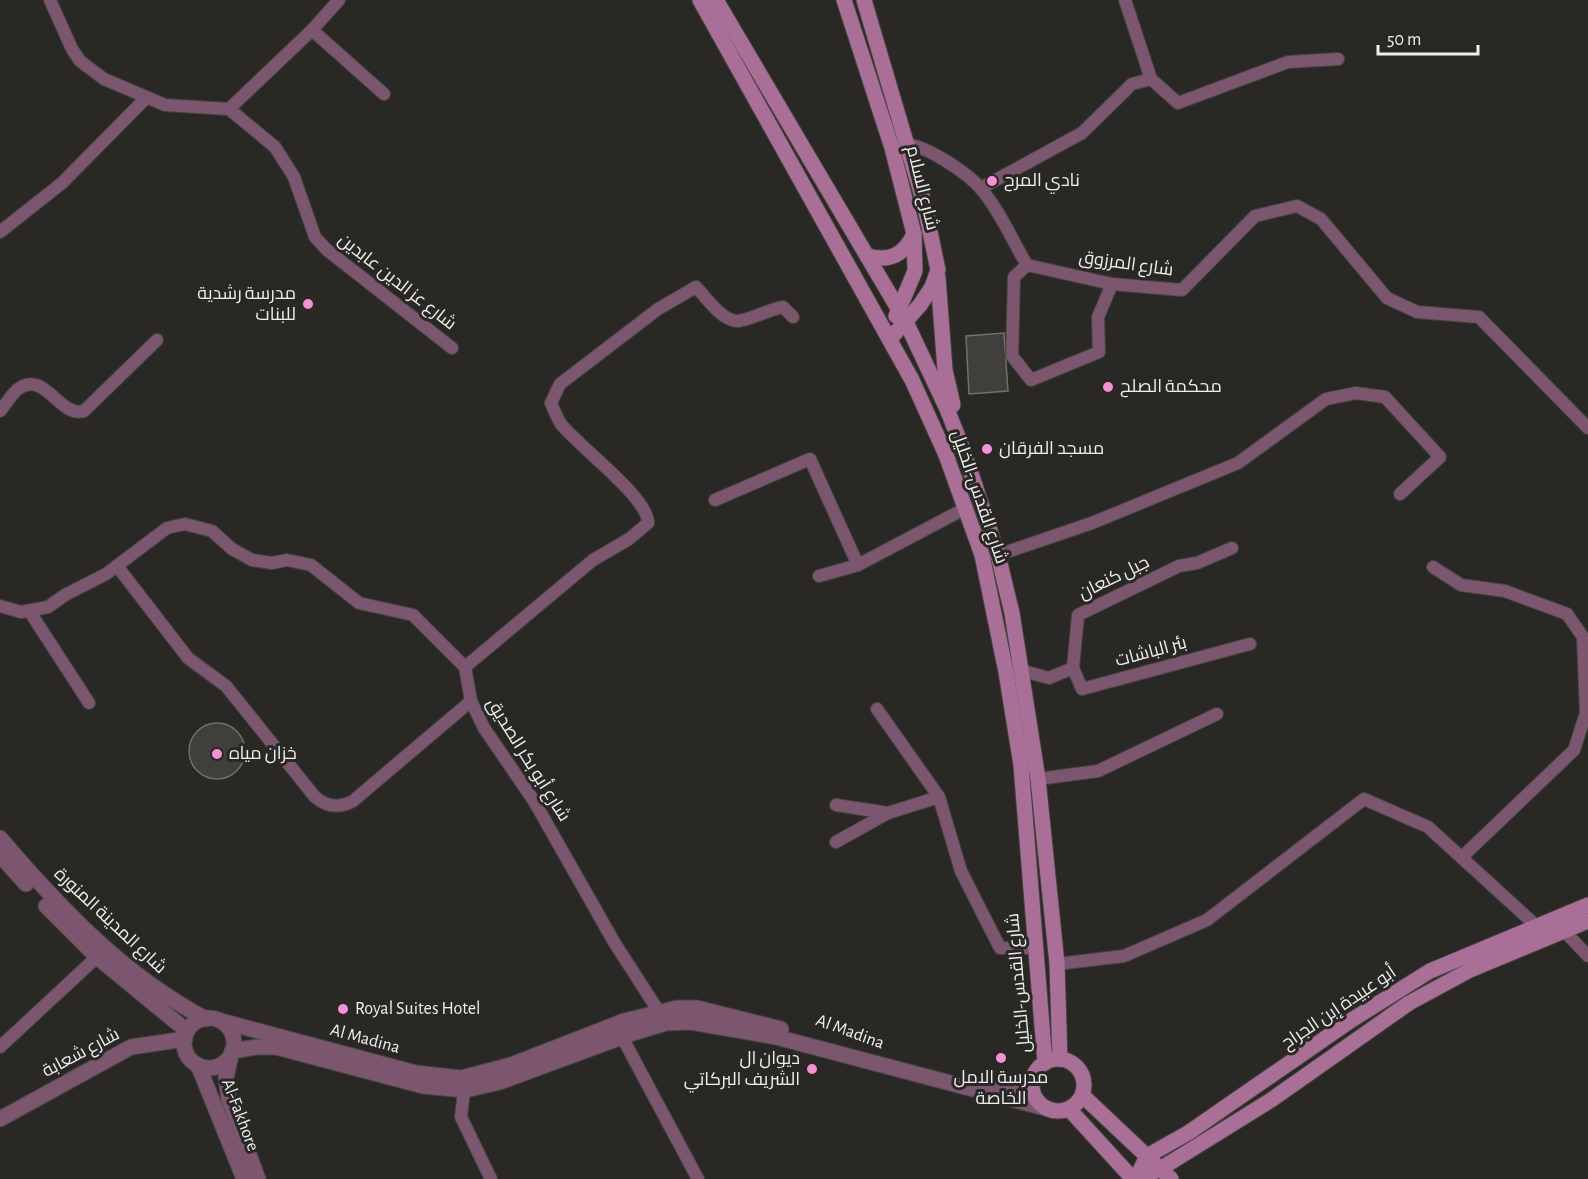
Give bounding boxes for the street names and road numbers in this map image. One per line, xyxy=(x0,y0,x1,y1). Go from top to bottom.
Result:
street label: شارع السلام xyxy=(901,144,942,233)
street label: شارع عز الدين عابدين xyxy=(333,230,460,335)
street label: شارع المرزوق xyxy=(1077,247,1175,282)
street label: شارع القدس-الخليل xyxy=(946,427,1011,567)
street label: جبل كنعان xyxy=(1076,553,1153,604)
street label: بئر الباشات xyxy=(1113,633,1189,671)
street label: شارع أبو بكر الصديق xyxy=(481,694,576,826)
street label: شارع المدينة المنورة xyxy=(49,864,170,979)
street label: شارع القدس-الخليل xyxy=(1003,912,1036,1054)
street label: أبو عبيدة إبن الجراح xyxy=(1277,961,1401,1055)
street label: Al Madina xyxy=(813,1011,887,1053)
street label: Al Madina xyxy=(328,1021,402,1057)
street label: شارع شعابة xyxy=(39,1024,124,1083)
street label: Al-Fakhore xyxy=(218,1076,262,1154)

